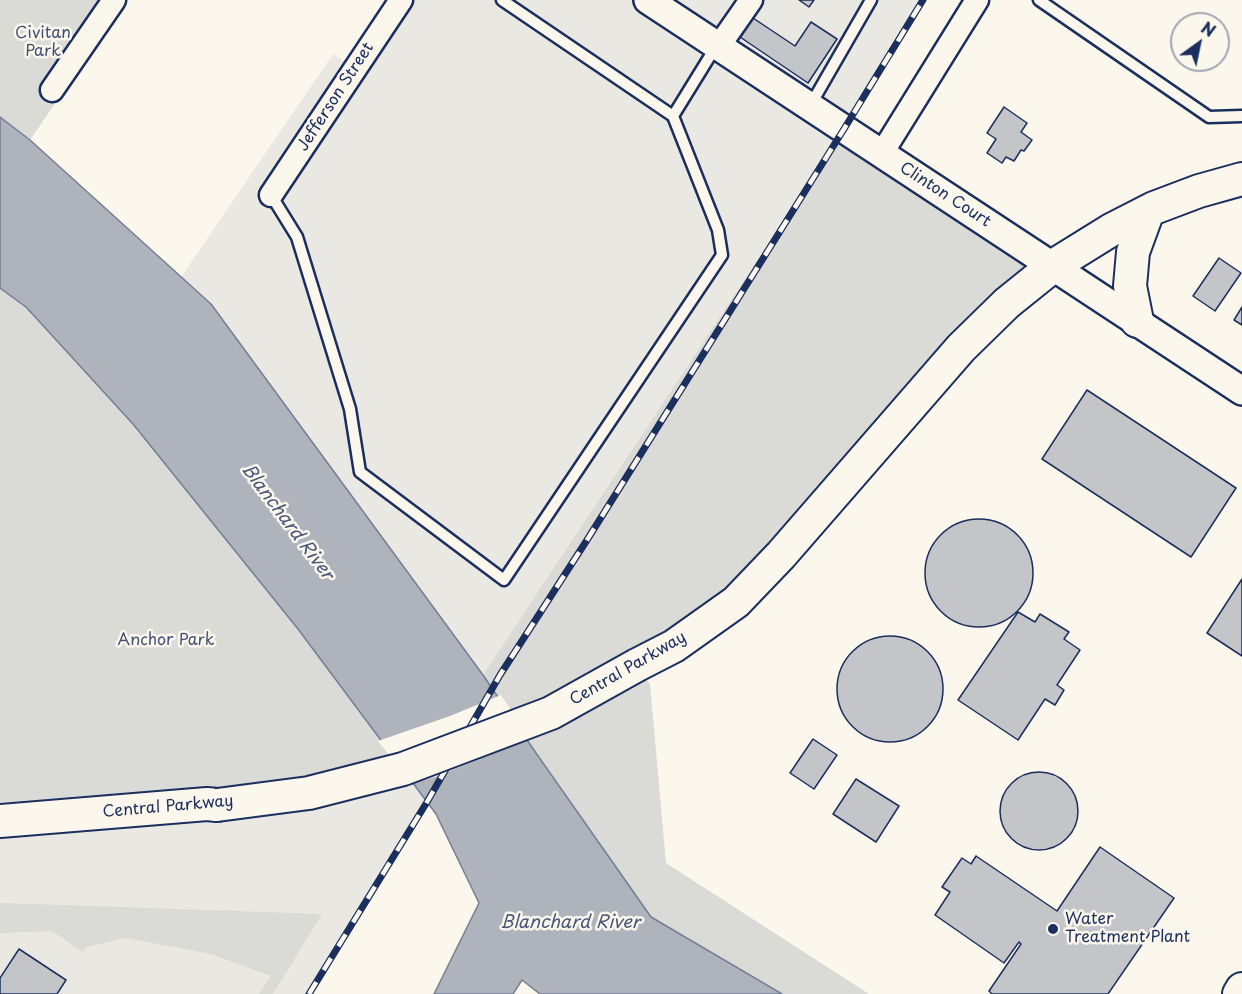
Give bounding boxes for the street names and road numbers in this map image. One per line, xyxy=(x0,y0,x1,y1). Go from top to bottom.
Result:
street label: Jefferson Street xyxy=(294,39,378,155)
street label: Clinton Court xyxy=(896,158,994,232)
street label: Central Parkway xyxy=(566,628,690,710)
street label: Central Parkway xyxy=(102,792,234,822)

